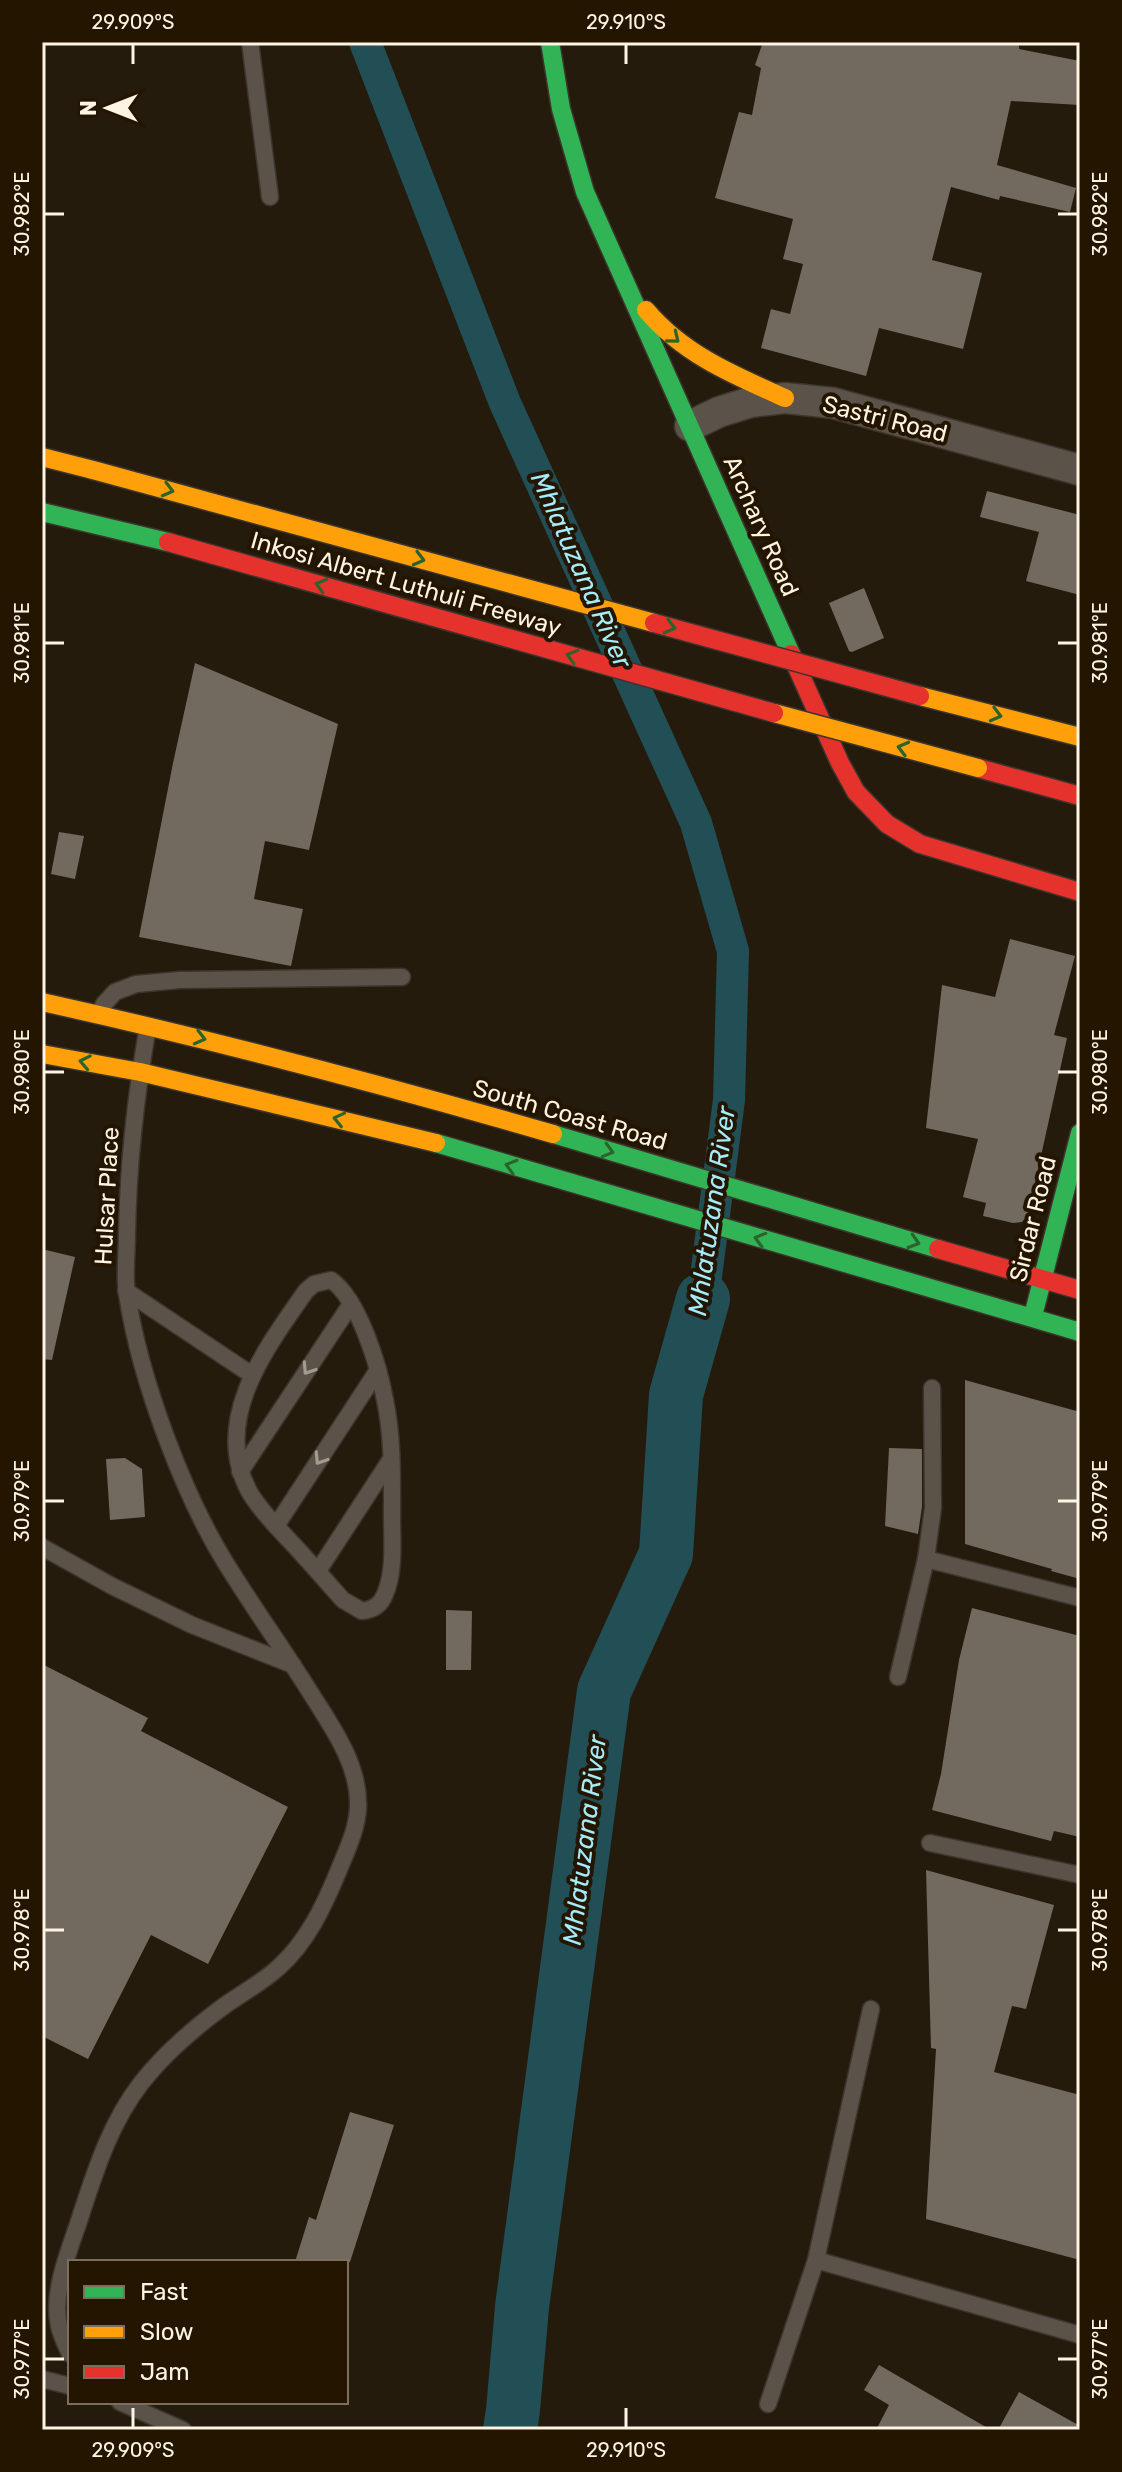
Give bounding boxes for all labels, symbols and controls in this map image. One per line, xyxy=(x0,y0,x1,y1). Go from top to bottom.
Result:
text: 29.909°S xyxy=(91,10,175,34)
text: 29.910°S xyxy=(586,10,666,34)
north arrow xyxy=(68,68,148,148)
text: N xyxy=(75,100,102,116)
text: 30.982°E xyxy=(10,172,34,256)
text: 30.982°E xyxy=(1088,172,1112,256)
one-way arrow xyxy=(665,328,680,343)
street label: Sastri Road xyxy=(820,390,950,448)
street label: Archary Road xyxy=(718,452,804,600)
water label: Mhlatuzana River xyxy=(524,467,639,674)
one-way arrow xyxy=(161,481,175,498)
street label: Inkosi Albert Luthuli Freeway xyxy=(247,526,565,642)
one-way arrow xyxy=(412,550,426,566)
one-way arrow xyxy=(315,578,329,594)
text: 30.981°E xyxy=(10,602,34,684)
text: 30.981°E xyxy=(1088,602,1112,684)
one-way arrow xyxy=(662,618,676,635)
one-way arrow xyxy=(565,649,579,665)
one-way arrow xyxy=(988,706,1002,723)
one-way arrow xyxy=(896,741,910,757)
one-way arrow xyxy=(192,1028,206,1045)
text: 30.980°E xyxy=(10,1029,34,1115)
text: 30.980°E xyxy=(1088,1029,1112,1115)
one-way arrow xyxy=(78,1054,92,1071)
street label: South Coast Road xyxy=(470,1074,670,1156)
water label: Mhlatuzana River xyxy=(682,1103,742,1318)
one-way arrow xyxy=(332,1112,346,1129)
street label: Hulsar Place xyxy=(89,1126,125,1266)
one-way arrow xyxy=(600,1142,614,1158)
street label: Sirdar Road xyxy=(1004,1153,1062,1285)
one-way arrow xyxy=(504,1159,518,1175)
one-way arrow xyxy=(754,1232,768,1248)
one-way arrow xyxy=(907,1233,920,1249)
one-way arrow xyxy=(303,1361,318,1375)
one-way arrow xyxy=(314,1450,329,1465)
text: 30.979°E xyxy=(10,1460,34,1542)
text: 30.979°E xyxy=(1088,1460,1112,1542)
water label: Mhlatuzana River xyxy=(557,1732,613,1947)
text: 30.978°E xyxy=(10,1888,34,1972)
text: 30.978°E xyxy=(1088,1888,1112,1972)
legend xyxy=(68,2260,348,2404)
text: Fast xyxy=(140,2278,188,2306)
text: Slow xyxy=(140,2318,193,2346)
text: 30.977°E xyxy=(10,2319,34,2399)
text: 30.977°E xyxy=(1088,2319,1112,2399)
text: Jam xyxy=(140,2358,190,2386)
text: 29.909°S xyxy=(91,2438,175,2462)
text: 29.910°S xyxy=(586,2438,666,2462)

